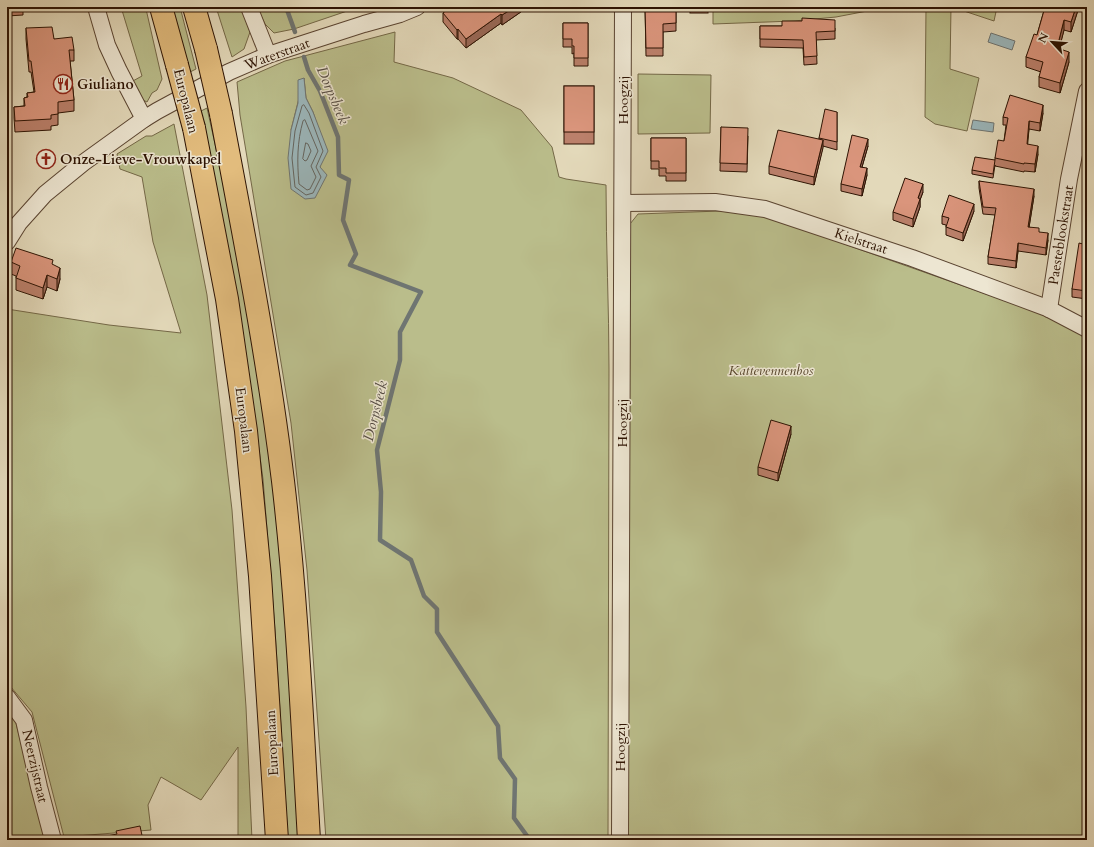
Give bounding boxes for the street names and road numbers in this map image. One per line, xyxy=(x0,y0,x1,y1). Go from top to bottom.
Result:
street label: Waterstraat xyxy=(241,33,313,75)
street label: Europalaan xyxy=(169,67,203,135)
street label: Hoogzij xyxy=(614,76,633,124)
street label: Paesteblookstraat xyxy=(1044,183,1078,286)
street label: Kielstraat xyxy=(832,223,891,259)
street label: Europalaan xyxy=(231,386,257,454)
street label: Hoogzij xyxy=(613,399,632,447)
street label: Europalaan xyxy=(261,709,283,777)
street label: Hoogzij xyxy=(611,723,630,771)
street label: Neerzijstraat xyxy=(17,727,53,805)

